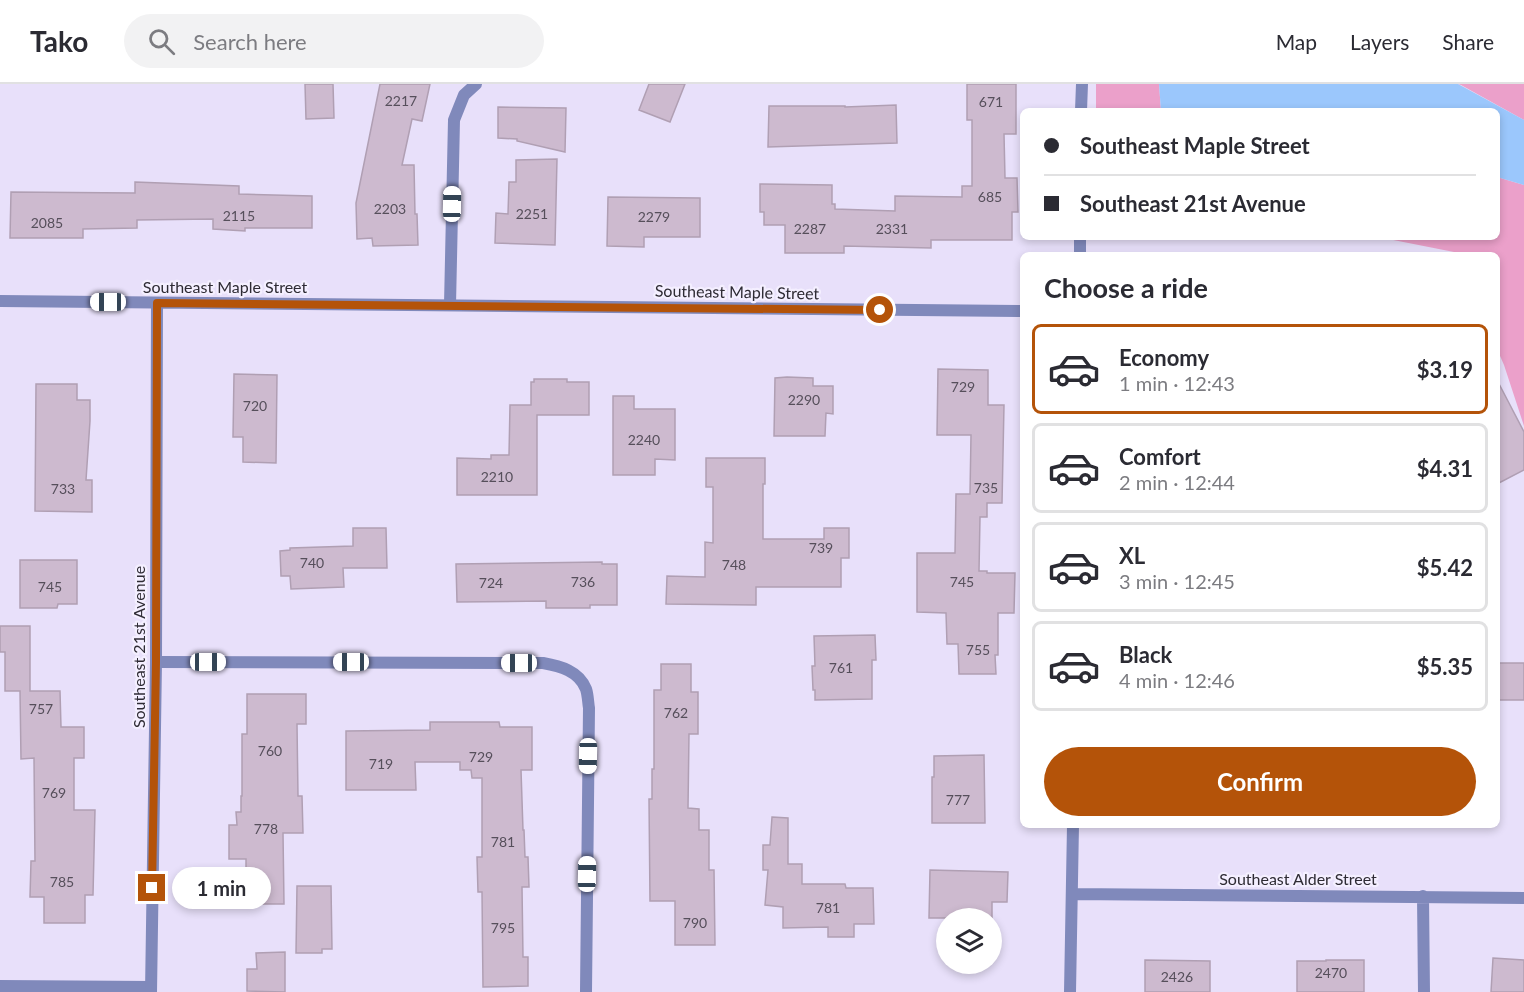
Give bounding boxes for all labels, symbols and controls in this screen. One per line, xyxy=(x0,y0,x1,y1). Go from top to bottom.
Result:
search box xyxy=(124,14,544,68)
text: Tako xyxy=(30,24,88,58)
icon: search xyxy=(145,25,178,58)
text: Search here xyxy=(193,28,307,55)
text: Map xyxy=(1276,29,1317,54)
text: Layers xyxy=(1350,29,1409,54)
text: Share xyxy=(1442,29,1494,54)
house number: 2217 xyxy=(385,92,417,109)
house number: 671 xyxy=(979,93,1003,110)
text: Southeast Maple Street xyxy=(1080,132,1310,159)
car xyxy=(443,186,461,222)
house number: 685 xyxy=(978,188,1002,205)
text: Southeast 21st Avenue xyxy=(1080,190,1306,217)
house number: 2203 xyxy=(374,200,406,217)
house number: 2251 xyxy=(516,205,548,222)
house number: 2115 xyxy=(223,207,255,224)
house number: 2279 xyxy=(638,208,670,225)
house number: 2085 xyxy=(31,214,63,231)
house number: 2287 xyxy=(794,220,826,237)
house number: 2331 xyxy=(876,220,908,237)
text: Choose a ride xyxy=(1044,271,1208,304)
street label: Southeast Maple Street xyxy=(143,277,307,296)
street label: Southeast Maple Street xyxy=(655,281,820,302)
car xyxy=(90,293,126,311)
route start xyxy=(866,296,893,323)
icon: car xyxy=(1047,342,1101,396)
text: Economy xyxy=(1119,344,1209,371)
text: $3.19 xyxy=(1417,356,1473,383)
text: 1 min · 12:43 xyxy=(1119,371,1235,395)
house number: 729 xyxy=(951,378,975,395)
house number: 2290 xyxy=(788,391,820,408)
house number: 720 xyxy=(243,397,267,414)
house number: 2240 xyxy=(628,431,660,448)
icon: car xyxy=(1047,441,1101,495)
text: Comfort xyxy=(1119,443,1201,470)
text: $4.31 xyxy=(1417,455,1473,482)
house number: 2210 xyxy=(481,468,513,485)
text: 2 min · 12:44 xyxy=(1119,470,1235,494)
house number: 735 xyxy=(974,479,998,496)
house number: 733 xyxy=(51,480,75,497)
house number: 739 xyxy=(809,539,833,556)
icon: car xyxy=(1047,540,1101,594)
text: XL xyxy=(1119,542,1145,569)
house number: 740 xyxy=(300,554,324,571)
text: $5.42 xyxy=(1417,554,1473,581)
house number: 748 xyxy=(722,556,746,573)
street label: Southeast 21st Avenue xyxy=(129,566,148,728)
text: 3 min · 12:45 xyxy=(1119,569,1235,593)
house number: 736 xyxy=(571,573,595,590)
house number: 745 xyxy=(950,573,974,590)
house number: 724 xyxy=(479,574,503,591)
house number: 745 xyxy=(38,578,62,595)
icon: car xyxy=(1047,639,1101,693)
house number: 755 xyxy=(966,641,990,658)
text: Black xyxy=(1119,641,1172,668)
car xyxy=(190,653,226,671)
car xyxy=(333,653,369,671)
text: $5.35 xyxy=(1417,653,1473,680)
car xyxy=(501,654,537,672)
house number: 761 xyxy=(829,659,853,676)
text: 4 min · 12:46 xyxy=(1119,668,1235,692)
house number: 757 xyxy=(29,700,53,717)
house number: 762 xyxy=(664,704,688,721)
car xyxy=(579,738,597,774)
house number: 760 xyxy=(258,742,282,759)
button: Confirm xyxy=(1044,747,1476,816)
house number: 729 xyxy=(469,748,493,765)
house number: 719 xyxy=(369,755,393,772)
house number: 769 xyxy=(42,784,66,801)
house number: 777 xyxy=(946,791,970,808)
house number: 778 xyxy=(254,820,278,837)
house number: 781 xyxy=(491,833,515,850)
car xyxy=(578,856,596,892)
callout: 1 min xyxy=(173,867,272,909)
street label: Southeast Alder Street xyxy=(1219,869,1377,888)
house number: 785 xyxy=(50,873,74,890)
route end xyxy=(138,874,165,901)
text: 1 min xyxy=(197,876,246,900)
house number: 781 xyxy=(816,899,840,916)
map controls xyxy=(936,908,1002,974)
button: layers xyxy=(936,908,1002,974)
house number: 790 xyxy=(683,914,707,931)
house number: 795 xyxy=(491,919,515,936)
house number: 2470 xyxy=(1315,964,1347,981)
house number: 2426 xyxy=(1161,968,1193,985)

